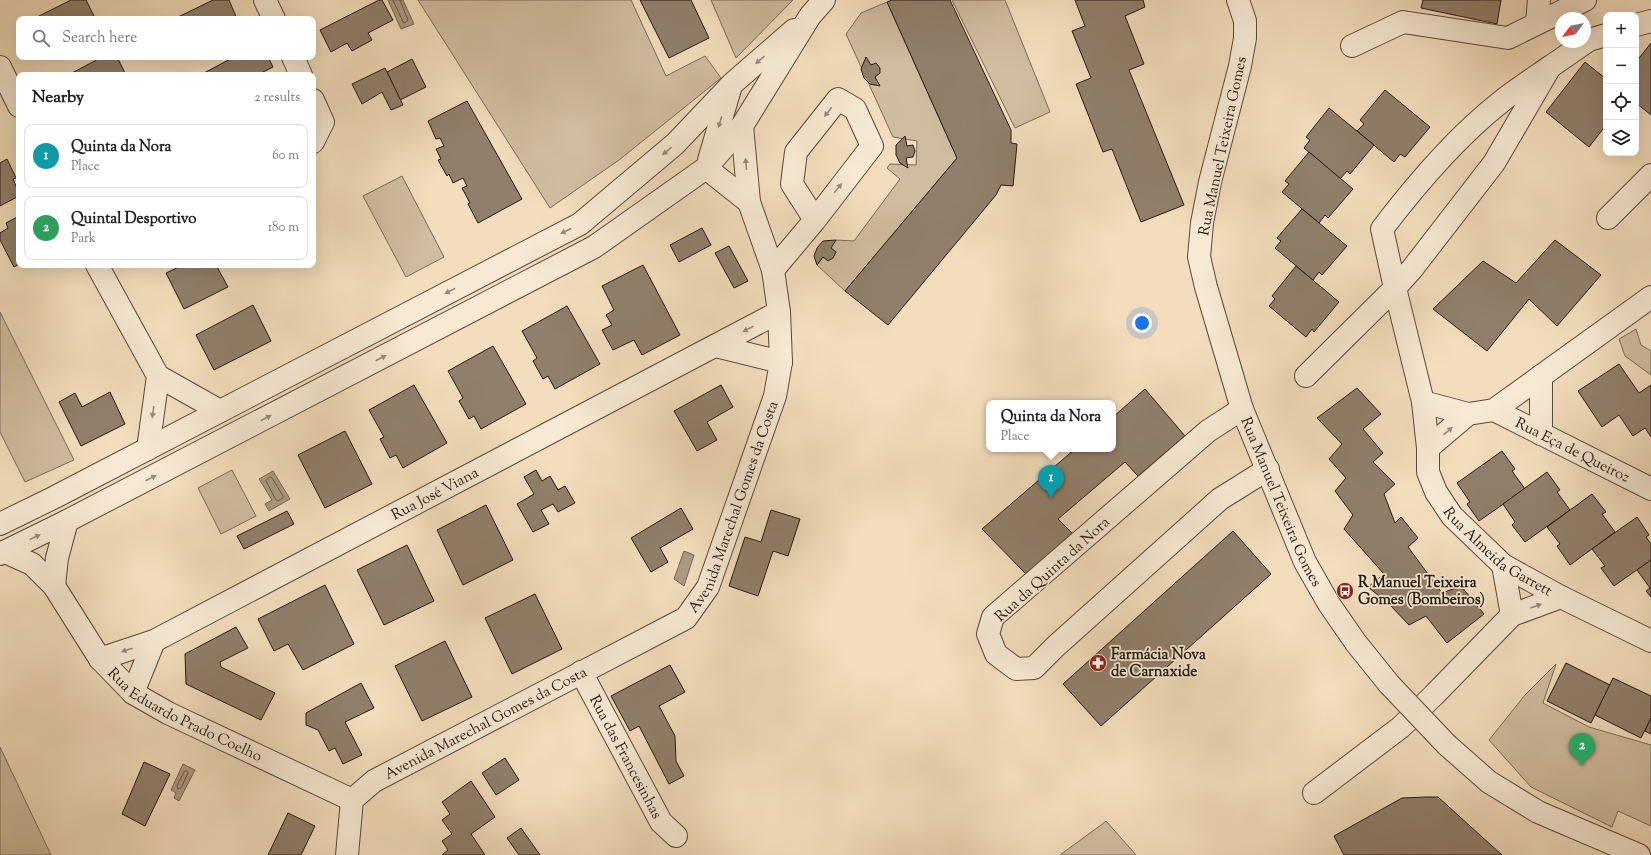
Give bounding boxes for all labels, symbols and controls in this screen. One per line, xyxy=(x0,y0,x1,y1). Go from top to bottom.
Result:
north arrow xyxy=(1555,12,1591,48)
map controls xyxy=(1603,12,1639,156)
button: + xyxy=(1603,12,1639,48)
search box xyxy=(16,16,316,60)
icon: search xyxy=(30,27,52,49)
text: Search here xyxy=(62,28,137,49)
button: − xyxy=(1603,48,1639,84)
one-way arrow xyxy=(755,55,765,64)
street label: Rua Manuel Teixeira Gomes xyxy=(1194,55,1253,238)
button: locate xyxy=(1603,84,1639,120)
text: Nearby xyxy=(32,86,84,110)
text: 2 results xyxy=(255,89,300,107)
one-way arrow xyxy=(824,106,832,117)
one-way arrow xyxy=(717,116,723,128)
button: layers xyxy=(1603,120,1639,156)
text: Quinta da Nora xyxy=(71,137,172,158)
one-way arrow xyxy=(662,146,672,155)
text: 1 xyxy=(44,147,48,165)
text: 60 m xyxy=(272,147,299,165)
text: Place xyxy=(71,158,100,176)
one-way arrow xyxy=(742,158,749,170)
one-way arrow xyxy=(833,183,842,194)
text: Quintal Desportivo xyxy=(71,209,196,230)
text: 2 xyxy=(43,219,49,237)
text: 180 m xyxy=(268,219,299,237)
one-way arrow xyxy=(560,228,571,235)
text: Park xyxy=(71,230,96,248)
one-way arrow xyxy=(444,288,456,295)
your location xyxy=(1132,313,1152,333)
one-way arrow xyxy=(742,326,754,332)
one-way arrow xyxy=(376,355,387,361)
street label: Avenida Marechal Gomes da Costa xyxy=(684,398,784,618)
popup xyxy=(986,400,1116,452)
one-way arrow xyxy=(150,406,156,418)
text: Quinta da Nora xyxy=(1001,407,1101,428)
street label: Rua Eça de Queiroz xyxy=(1511,413,1633,489)
street label: Rua Manuel Teixeira Gomes xyxy=(1234,414,1326,591)
one-way arrow xyxy=(260,415,272,421)
one-way arrow xyxy=(1443,426,1453,436)
text: Place xyxy=(1001,428,1029,446)
street label: Rua José Viana xyxy=(388,463,483,526)
pin: 1 xyxy=(1038,465,1064,498)
one-way arrow xyxy=(145,475,157,481)
street label: Rua Almeida Garrett xyxy=(1437,503,1556,602)
street label: Rua da Quinta da Nora xyxy=(991,513,1115,628)
one-way arrow xyxy=(29,534,41,540)
place label: R Manuel Teixeira Gomes (Bombeiros) xyxy=(1358,573,1485,611)
bus stop icon: R Manuel Teixeira Gomes (Bombeiros) xyxy=(1335,581,1355,601)
one-way arrow xyxy=(1531,603,1543,609)
place label: Farmácia Nova de Carnaxide xyxy=(1111,645,1206,683)
one-way arrow xyxy=(120,647,132,653)
pharmacy icon: Farmácia Nova de Carnaxide xyxy=(1088,653,1108,673)
street label: Avenida Marechal Gomes da Costa xyxy=(381,662,591,786)
street label: Rua Eduardo Prado Coelho xyxy=(102,664,265,768)
street label: Rua das Francesinhas xyxy=(583,692,667,823)
pin: 2 xyxy=(1569,733,1595,766)

